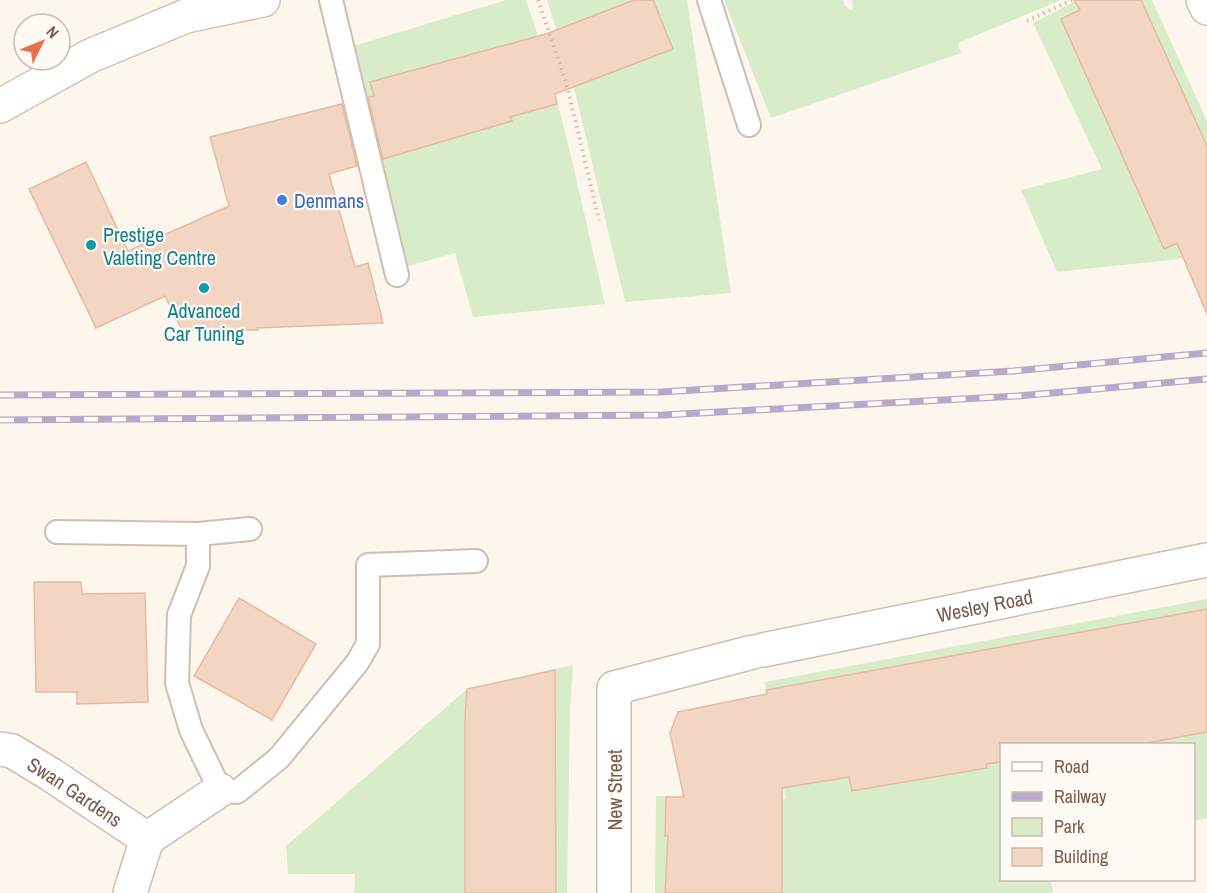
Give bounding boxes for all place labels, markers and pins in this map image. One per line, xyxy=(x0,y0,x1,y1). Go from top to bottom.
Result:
place label: Denmans xyxy=(294,187,364,214)
marker: Denmans xyxy=(275,193,289,207)
place label: Prestige Valeting Centre xyxy=(103,221,216,271)
marker: Prestige Valeting Centre xyxy=(84,238,98,252)
marker: Advanced Car Tuning xyxy=(197,281,211,295)
place label: Advanced Car Tuning xyxy=(164,297,244,347)

